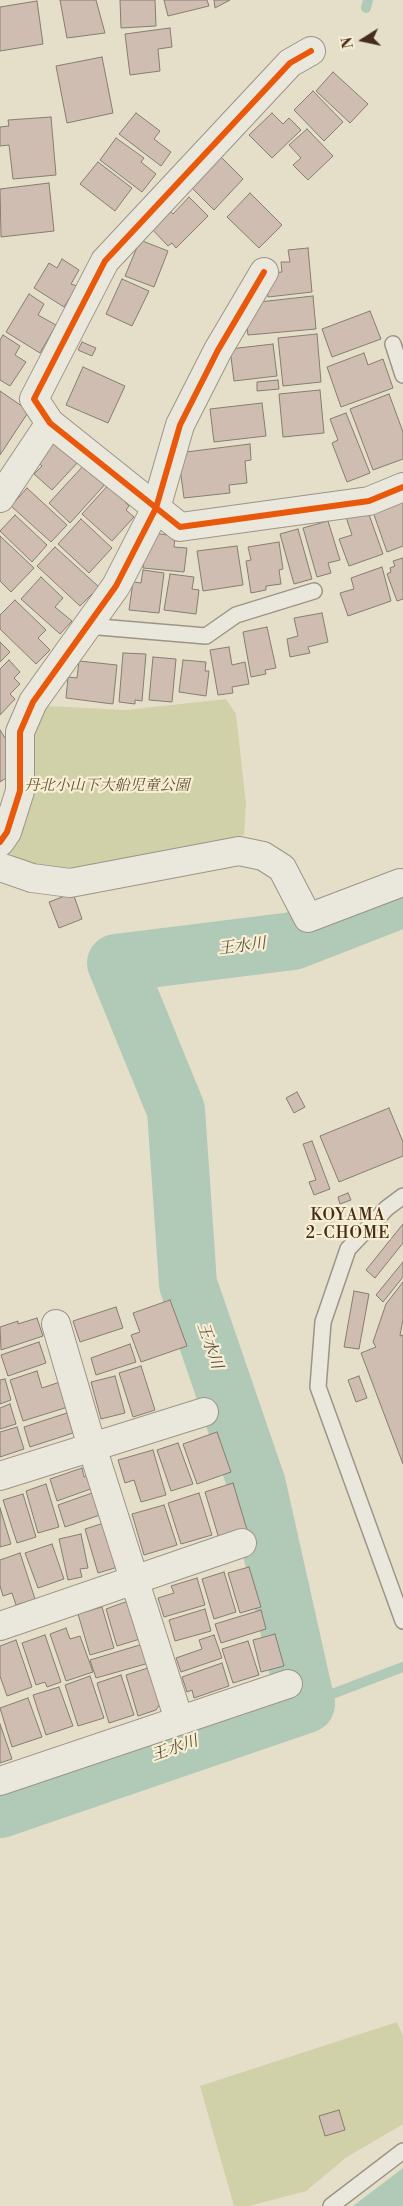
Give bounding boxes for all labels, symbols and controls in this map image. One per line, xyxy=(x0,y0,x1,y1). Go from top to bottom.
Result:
north arrow xyxy=(338,15,388,65)
text: N xyxy=(338,36,358,50)
park label: 丹北小山下大船児童公園 xyxy=(25,777,189,795)
water label: 王水川 xyxy=(217,935,267,959)
district label: KOYAMA 2-CHOME xyxy=(305,1206,391,1244)
water label: 王水川 xyxy=(192,1320,226,1372)
water label: 王水川 xyxy=(149,1732,201,1766)

